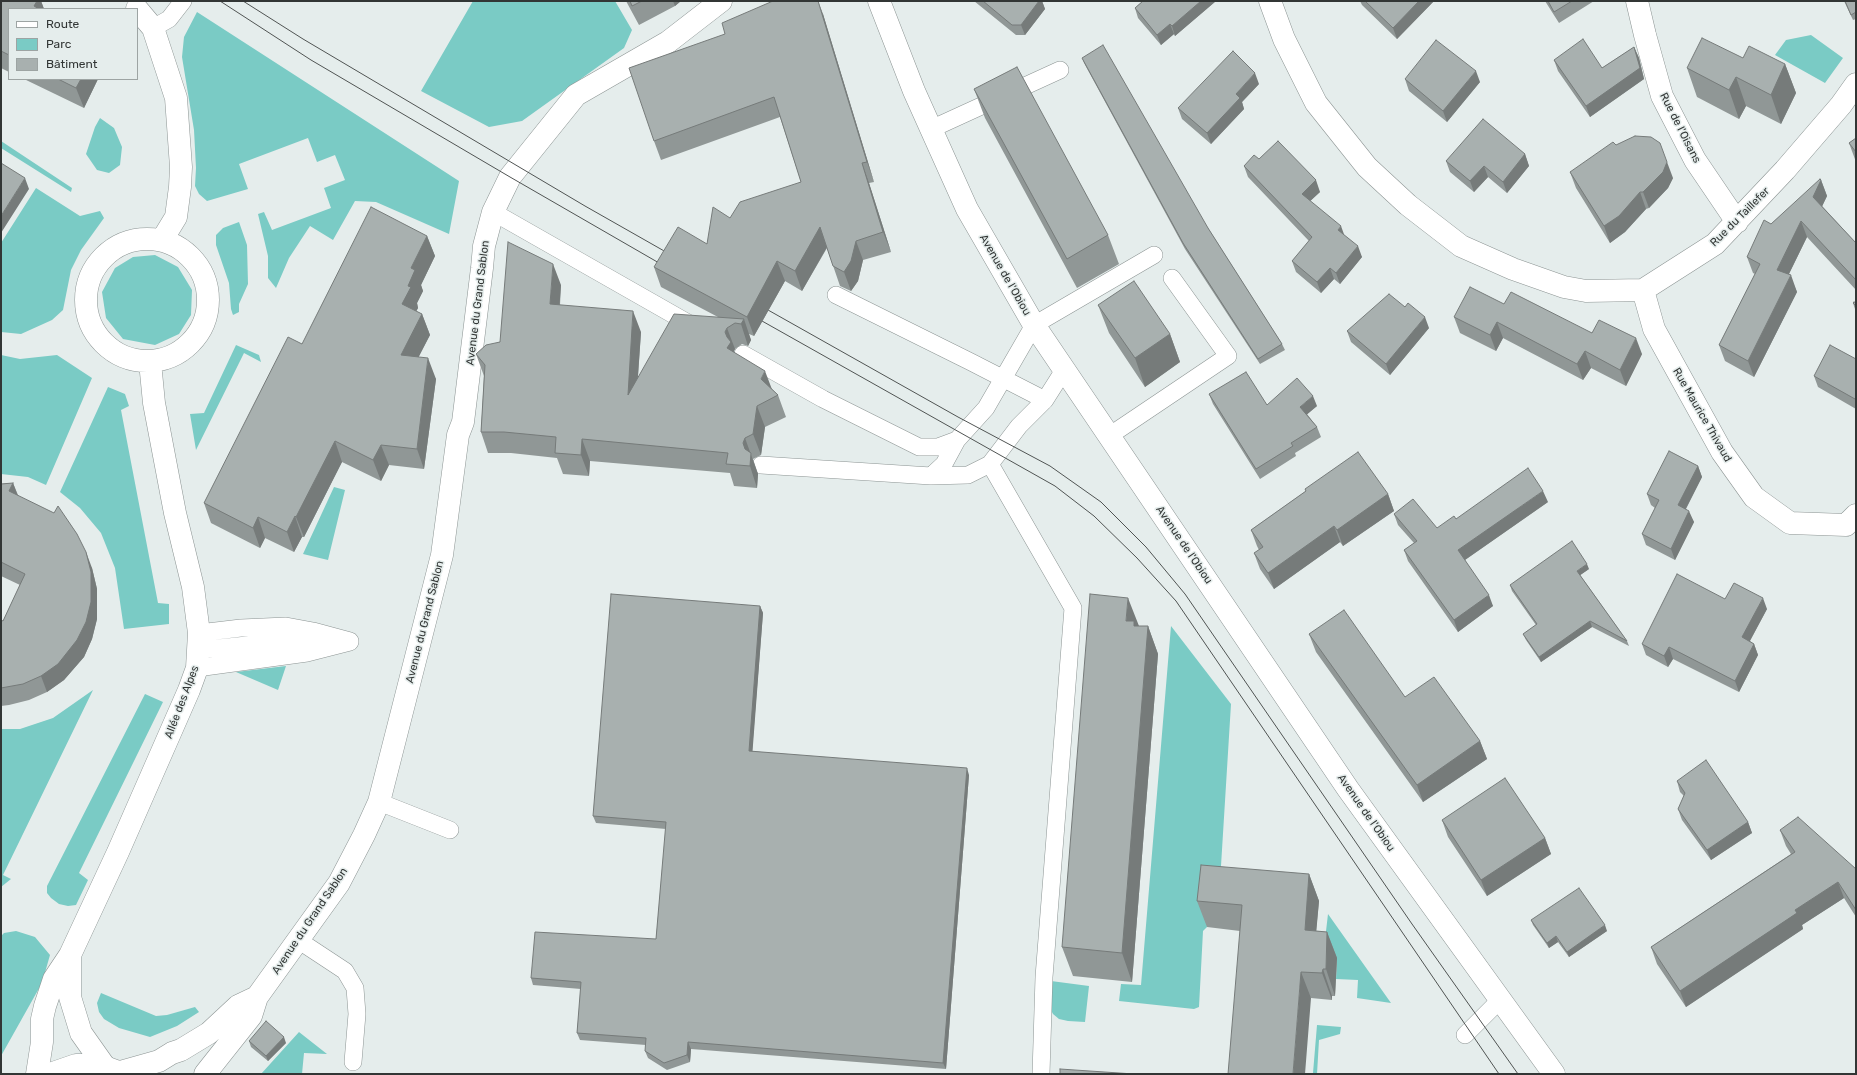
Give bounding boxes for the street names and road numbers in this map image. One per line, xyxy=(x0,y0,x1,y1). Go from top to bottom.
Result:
street label: Rue de l'Oisans xyxy=(1657,91,1703,165)
street label: Rue du Taillefer xyxy=(1708,185,1772,249)
street label: Avenue de l'Obiou xyxy=(976,232,1034,318)
street label: Avenue du Grand Sablon xyxy=(464,240,492,366)
street label: Rue Maurice Thivaud xyxy=(1670,366,1734,464)
street label: Avenue de l'Obiou xyxy=(1153,503,1215,587)
street label: Avenue du Grand Sablon xyxy=(403,559,447,685)
street label: Allée des Alpes xyxy=(162,664,202,740)
street label: Avenue de l'Obiou xyxy=(1334,772,1398,854)
street label: Avenue du Grand Sablon xyxy=(269,865,351,977)

